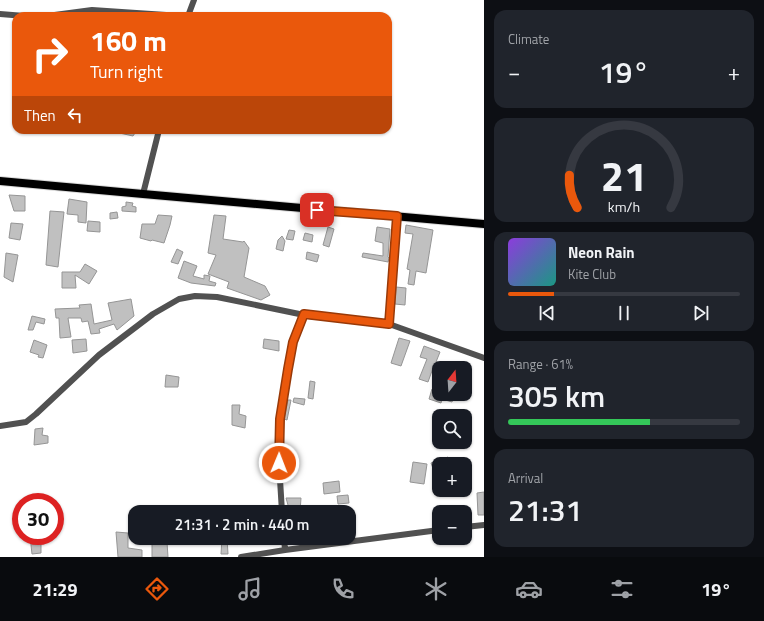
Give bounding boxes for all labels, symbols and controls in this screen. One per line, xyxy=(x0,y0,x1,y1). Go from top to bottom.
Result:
text: 160 m xyxy=(90,19,167,62)
icon: right xyxy=(24,28,76,80)
text: Climate xyxy=(508,29,549,49)
text: 19° xyxy=(599,49,649,95)
text: − xyxy=(508,55,520,89)
text: + xyxy=(728,55,740,89)
text: Turn right xyxy=(90,58,163,85)
text: Then xyxy=(24,104,56,127)
icon: left xyxy=(64,104,86,126)
text: 21 xyxy=(601,144,647,207)
pin xyxy=(300,193,334,227)
text: km/h xyxy=(608,196,640,218)
icon: arrive xyxy=(306,199,328,221)
text: Neon Rain xyxy=(568,241,635,264)
text: Kite Club xyxy=(568,264,616,284)
icon: previous xyxy=(536,302,558,324)
icon: pause xyxy=(613,302,635,324)
icon: next xyxy=(690,302,712,324)
text: Range · 61% xyxy=(508,354,573,374)
north arrow xyxy=(432,361,472,401)
map controls xyxy=(432,361,472,545)
text: 305 km xyxy=(508,373,605,419)
button: search xyxy=(432,409,472,449)
position arrow xyxy=(258,442,300,484)
button: + xyxy=(432,457,472,497)
text: Arrival xyxy=(508,468,543,488)
text: 21:31 xyxy=(508,487,582,533)
speed limit sign: 30 xyxy=(12,493,64,545)
button: − xyxy=(432,505,472,545)
text: 21:31 · 2 min · 440 m xyxy=(175,513,309,536)
icon: directions xyxy=(143,575,171,603)
icon: music xyxy=(236,575,264,603)
icon: phone xyxy=(329,575,357,603)
icon: climate xyxy=(422,575,450,603)
icon: car xyxy=(515,575,543,603)
icon: filters xyxy=(608,575,636,603)
text: 21:29 xyxy=(33,576,77,603)
text: 19° xyxy=(701,576,731,603)

